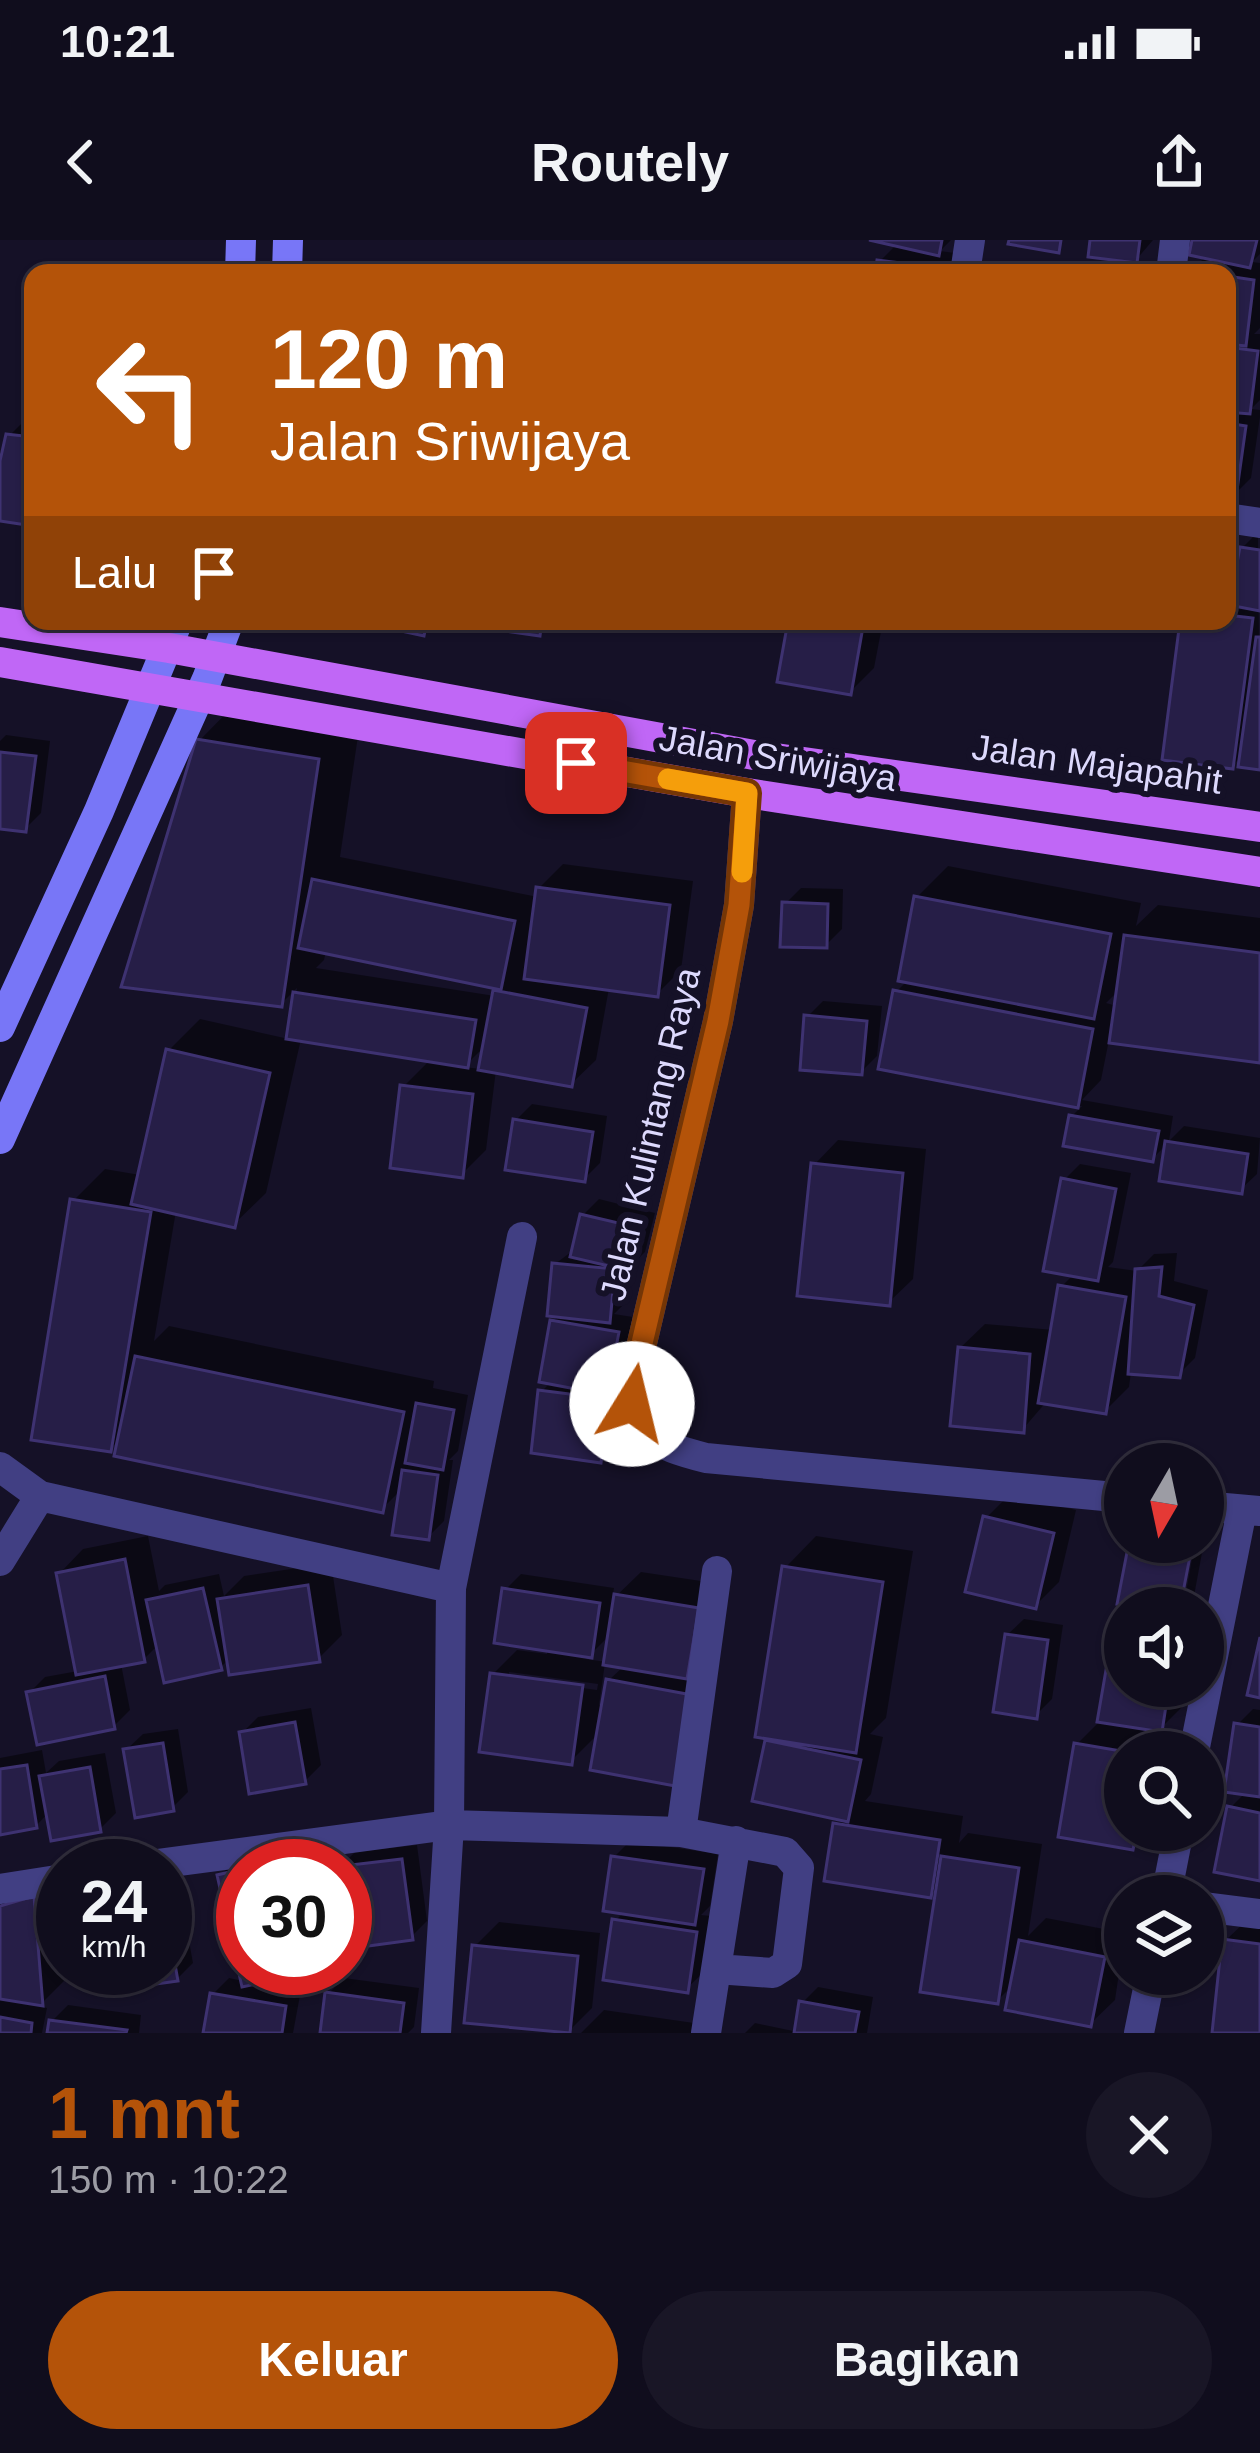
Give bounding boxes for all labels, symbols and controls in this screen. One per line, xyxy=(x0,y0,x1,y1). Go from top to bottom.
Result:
text: 10:21 xyxy=(60,16,175,67)
icon: back xyxy=(48,129,114,195)
icon: share xyxy=(1146,129,1212,195)
text: Routely xyxy=(531,132,729,192)
icon: left xyxy=(72,312,228,468)
text: 120 m xyxy=(270,312,508,406)
text: Jalan Sriwijaya xyxy=(270,411,630,471)
icon: arrive xyxy=(181,540,247,606)
text: Lalu xyxy=(72,547,157,598)
pin xyxy=(525,712,627,814)
street label: Jalan Sriwijaya xyxy=(656,717,901,799)
street label: Jalan Majapahit xyxy=(969,726,1225,802)
icon: arrive xyxy=(543,730,609,796)
street label: Jalan Kulintang Raya xyxy=(592,963,708,1304)
position arrow xyxy=(569,1341,695,1467)
north arrow xyxy=(1104,1443,1224,1563)
map controls xyxy=(1104,1443,1224,1995)
button: sound xyxy=(1104,1587,1224,1707)
button: search xyxy=(1104,1731,1224,1851)
speed limit sign: 30 xyxy=(216,1839,372,1995)
text: 24 xyxy=(81,1868,147,1935)
button: layers xyxy=(1104,1875,1224,1995)
text: km/h xyxy=(81,1930,147,1963)
button: close xyxy=(1086,2072,1212,2198)
text: 1 mnt xyxy=(48,2073,240,2153)
text: 150 m · 10:22 xyxy=(48,2158,289,2201)
button: Keluar xyxy=(48,2291,618,2429)
button: Bagikan xyxy=(642,2291,1212,2429)

